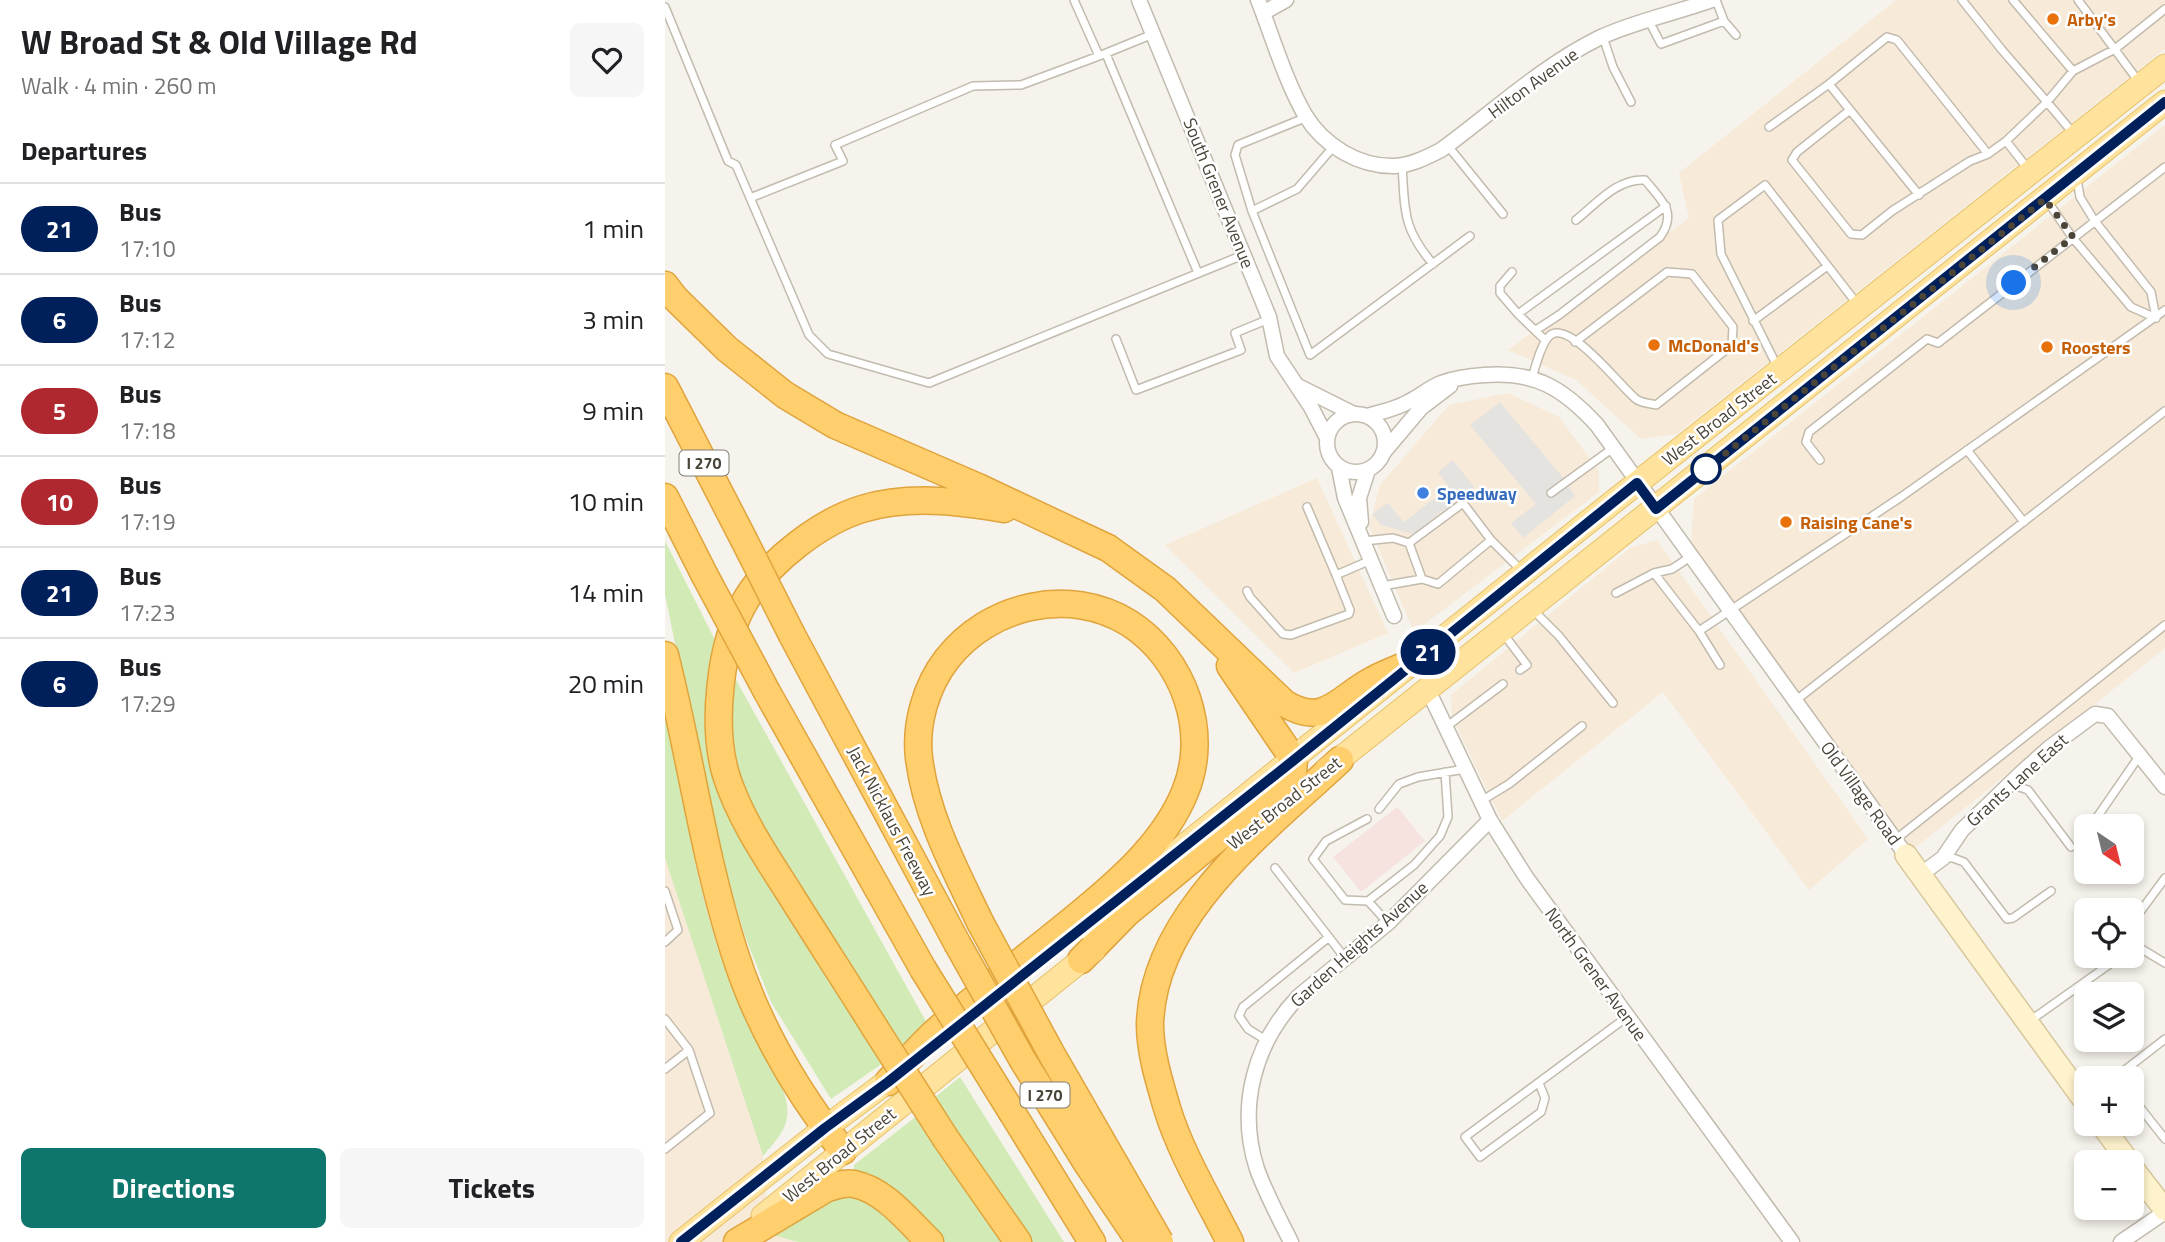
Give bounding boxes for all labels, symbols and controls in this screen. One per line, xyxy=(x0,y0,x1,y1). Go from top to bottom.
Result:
place label: Arby's xyxy=(2067,6,2116,33)
marker: Arby's xyxy=(2045,11,2061,27)
text: W Broad St & Old Village Rd xyxy=(21,17,418,67)
button: heart xyxy=(570,23,644,97)
street label: Hilton Avenue xyxy=(1482,41,1584,125)
text: Walk · 4 min · 260 m xyxy=(21,68,217,103)
street label: South Grener Avenue xyxy=(1176,114,1262,272)
text: Departures xyxy=(21,131,147,170)
text: Bus xyxy=(119,192,161,231)
text: 1 min xyxy=(582,209,644,248)
text: 21 xyxy=(46,211,73,247)
text: 17:10 xyxy=(119,231,176,266)
your location xyxy=(1996,265,2031,300)
text: Bus xyxy=(119,283,161,322)
text: 3 min xyxy=(582,300,644,339)
text: 6 xyxy=(53,302,66,338)
text: 17:12 xyxy=(119,322,176,357)
place label: McDonald's xyxy=(1668,332,1759,359)
place label: Roosters xyxy=(2061,334,2131,361)
marker: McDonald's xyxy=(1646,337,1662,353)
marker: Roosters xyxy=(2039,339,2055,355)
street label: West Broad Street xyxy=(1656,365,1783,472)
text: Bus xyxy=(119,374,161,413)
text: 9 min xyxy=(582,391,644,430)
text: 5 xyxy=(53,393,66,429)
text: 17:18 xyxy=(119,413,176,448)
road number: I 270 xyxy=(679,450,729,476)
unlabelled marker xyxy=(1691,454,1721,484)
text: Bus xyxy=(119,465,161,504)
place label: Speedway xyxy=(1437,480,1517,507)
text: 10 min xyxy=(568,482,644,521)
text: 10 xyxy=(46,484,73,520)
marker: Speedway xyxy=(1415,485,1431,501)
text: 17:19 xyxy=(119,504,176,539)
place label: Raising Cane's xyxy=(1800,509,1912,536)
marker: Raising Cane's xyxy=(1778,514,1794,530)
text: Bus xyxy=(119,556,161,595)
text: 14 min xyxy=(568,573,644,612)
text: 21 xyxy=(46,575,73,611)
text: 17:23 xyxy=(119,595,176,630)
line badge: 21 xyxy=(1397,629,1459,675)
text: 21 xyxy=(1415,634,1441,670)
text: Bus xyxy=(119,647,161,686)
text: 20 min xyxy=(568,664,644,703)
text: 6 xyxy=(53,666,66,702)
text: 17:29 xyxy=(119,686,176,721)
street label: Grants Lane East xyxy=(1960,726,2074,833)
street label: Old Village Road xyxy=(1814,735,1908,851)
street label: Jack Nicklaus Freeway xyxy=(841,741,943,901)
street label: West Broad Street xyxy=(1221,749,1348,856)
north arrow xyxy=(2074,814,2144,884)
map controls xyxy=(2074,814,2144,1220)
street label: Garden Heights Avenue xyxy=(1284,875,1434,1013)
button: locate xyxy=(2074,898,2144,968)
street label: North Grener Avenue xyxy=(1538,902,1654,1046)
button: layers xyxy=(2074,982,2144,1052)
button: + xyxy=(2074,1066,2144,1136)
road number: I 270 xyxy=(1021,1082,1069,1107)
street label: West Broad Street xyxy=(777,1100,902,1209)
button: Directions xyxy=(21,1148,326,1228)
button: Tickets xyxy=(340,1148,644,1228)
button: − xyxy=(2074,1150,2144,1220)

